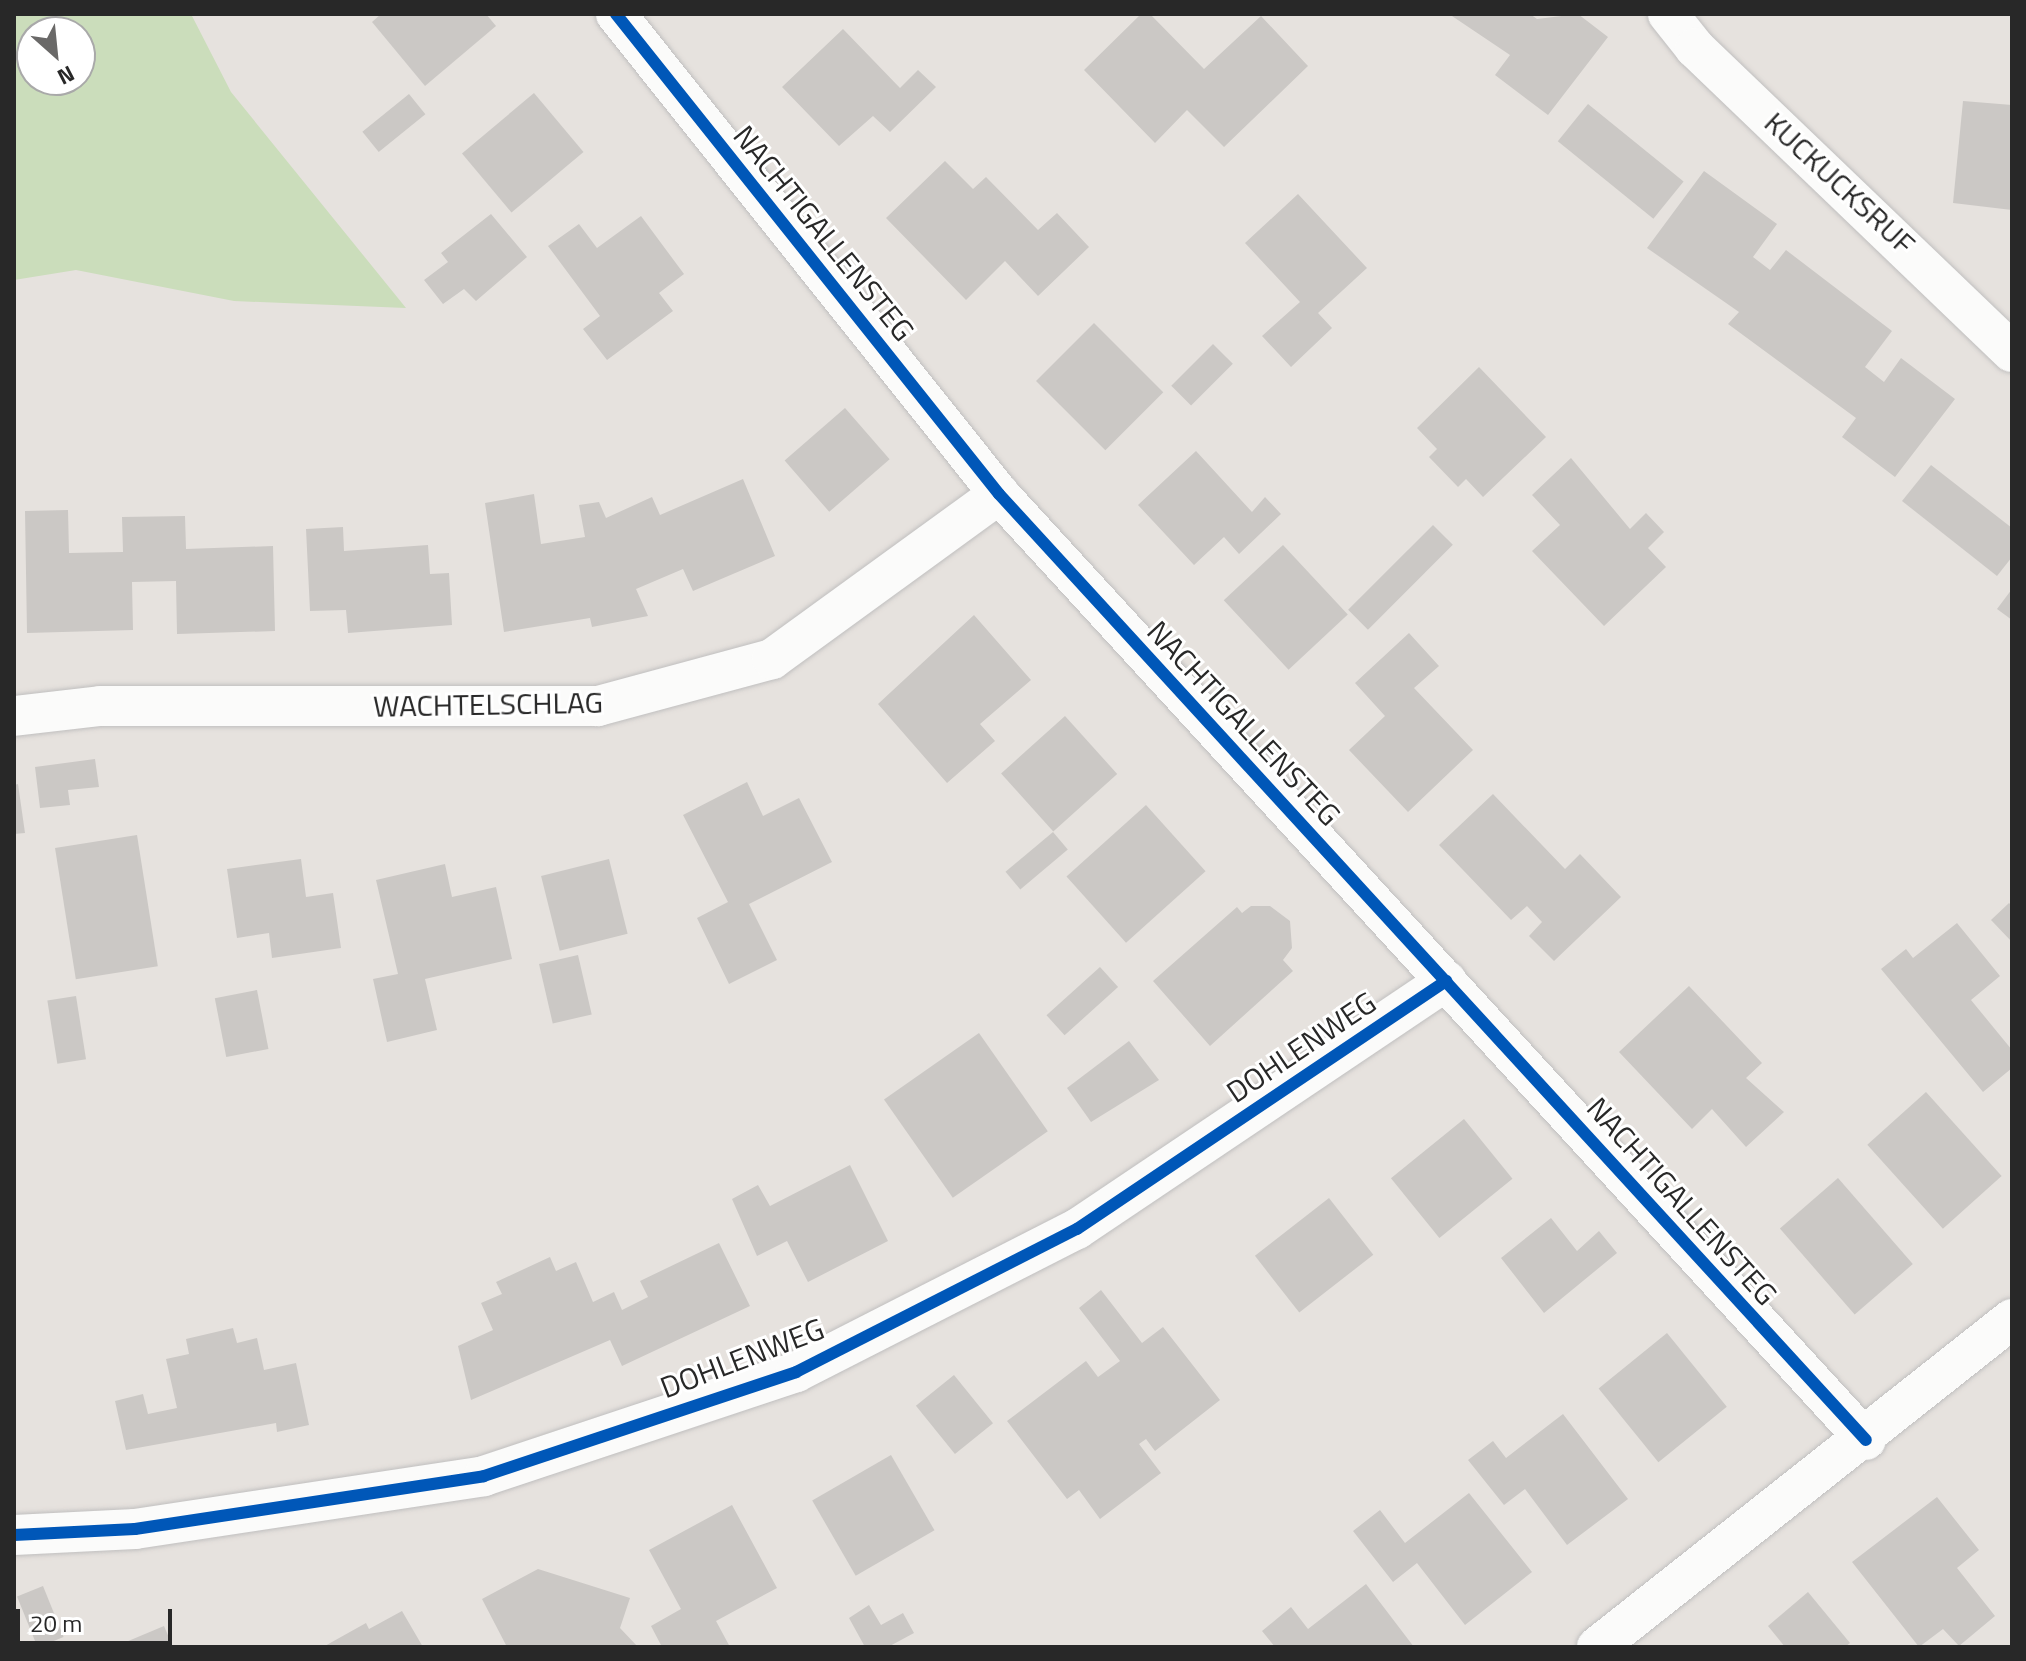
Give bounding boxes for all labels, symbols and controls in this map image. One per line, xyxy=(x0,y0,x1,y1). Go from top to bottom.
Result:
north arrow xyxy=(16,16,96,96)
text: N xyxy=(51,57,80,94)
street label: KUCKUCKSRUF xyxy=(1757,104,1923,262)
street label: NACHTIGALLENSTEG xyxy=(726,118,922,348)
street label: NACHTIGALLENSTEG xyxy=(1140,613,1348,833)
street label: WACHTELSCHLAG xyxy=(373,684,603,724)
street label: DOHLENWEG xyxy=(1220,984,1382,1110)
street label: NACHTIGALLENSTEG xyxy=(1580,1090,1784,1312)
street label: DOHLENWEG xyxy=(655,1310,829,1406)
scale bar xyxy=(20,1593,176,1643)
text: 20 m xyxy=(30,1605,82,1641)

